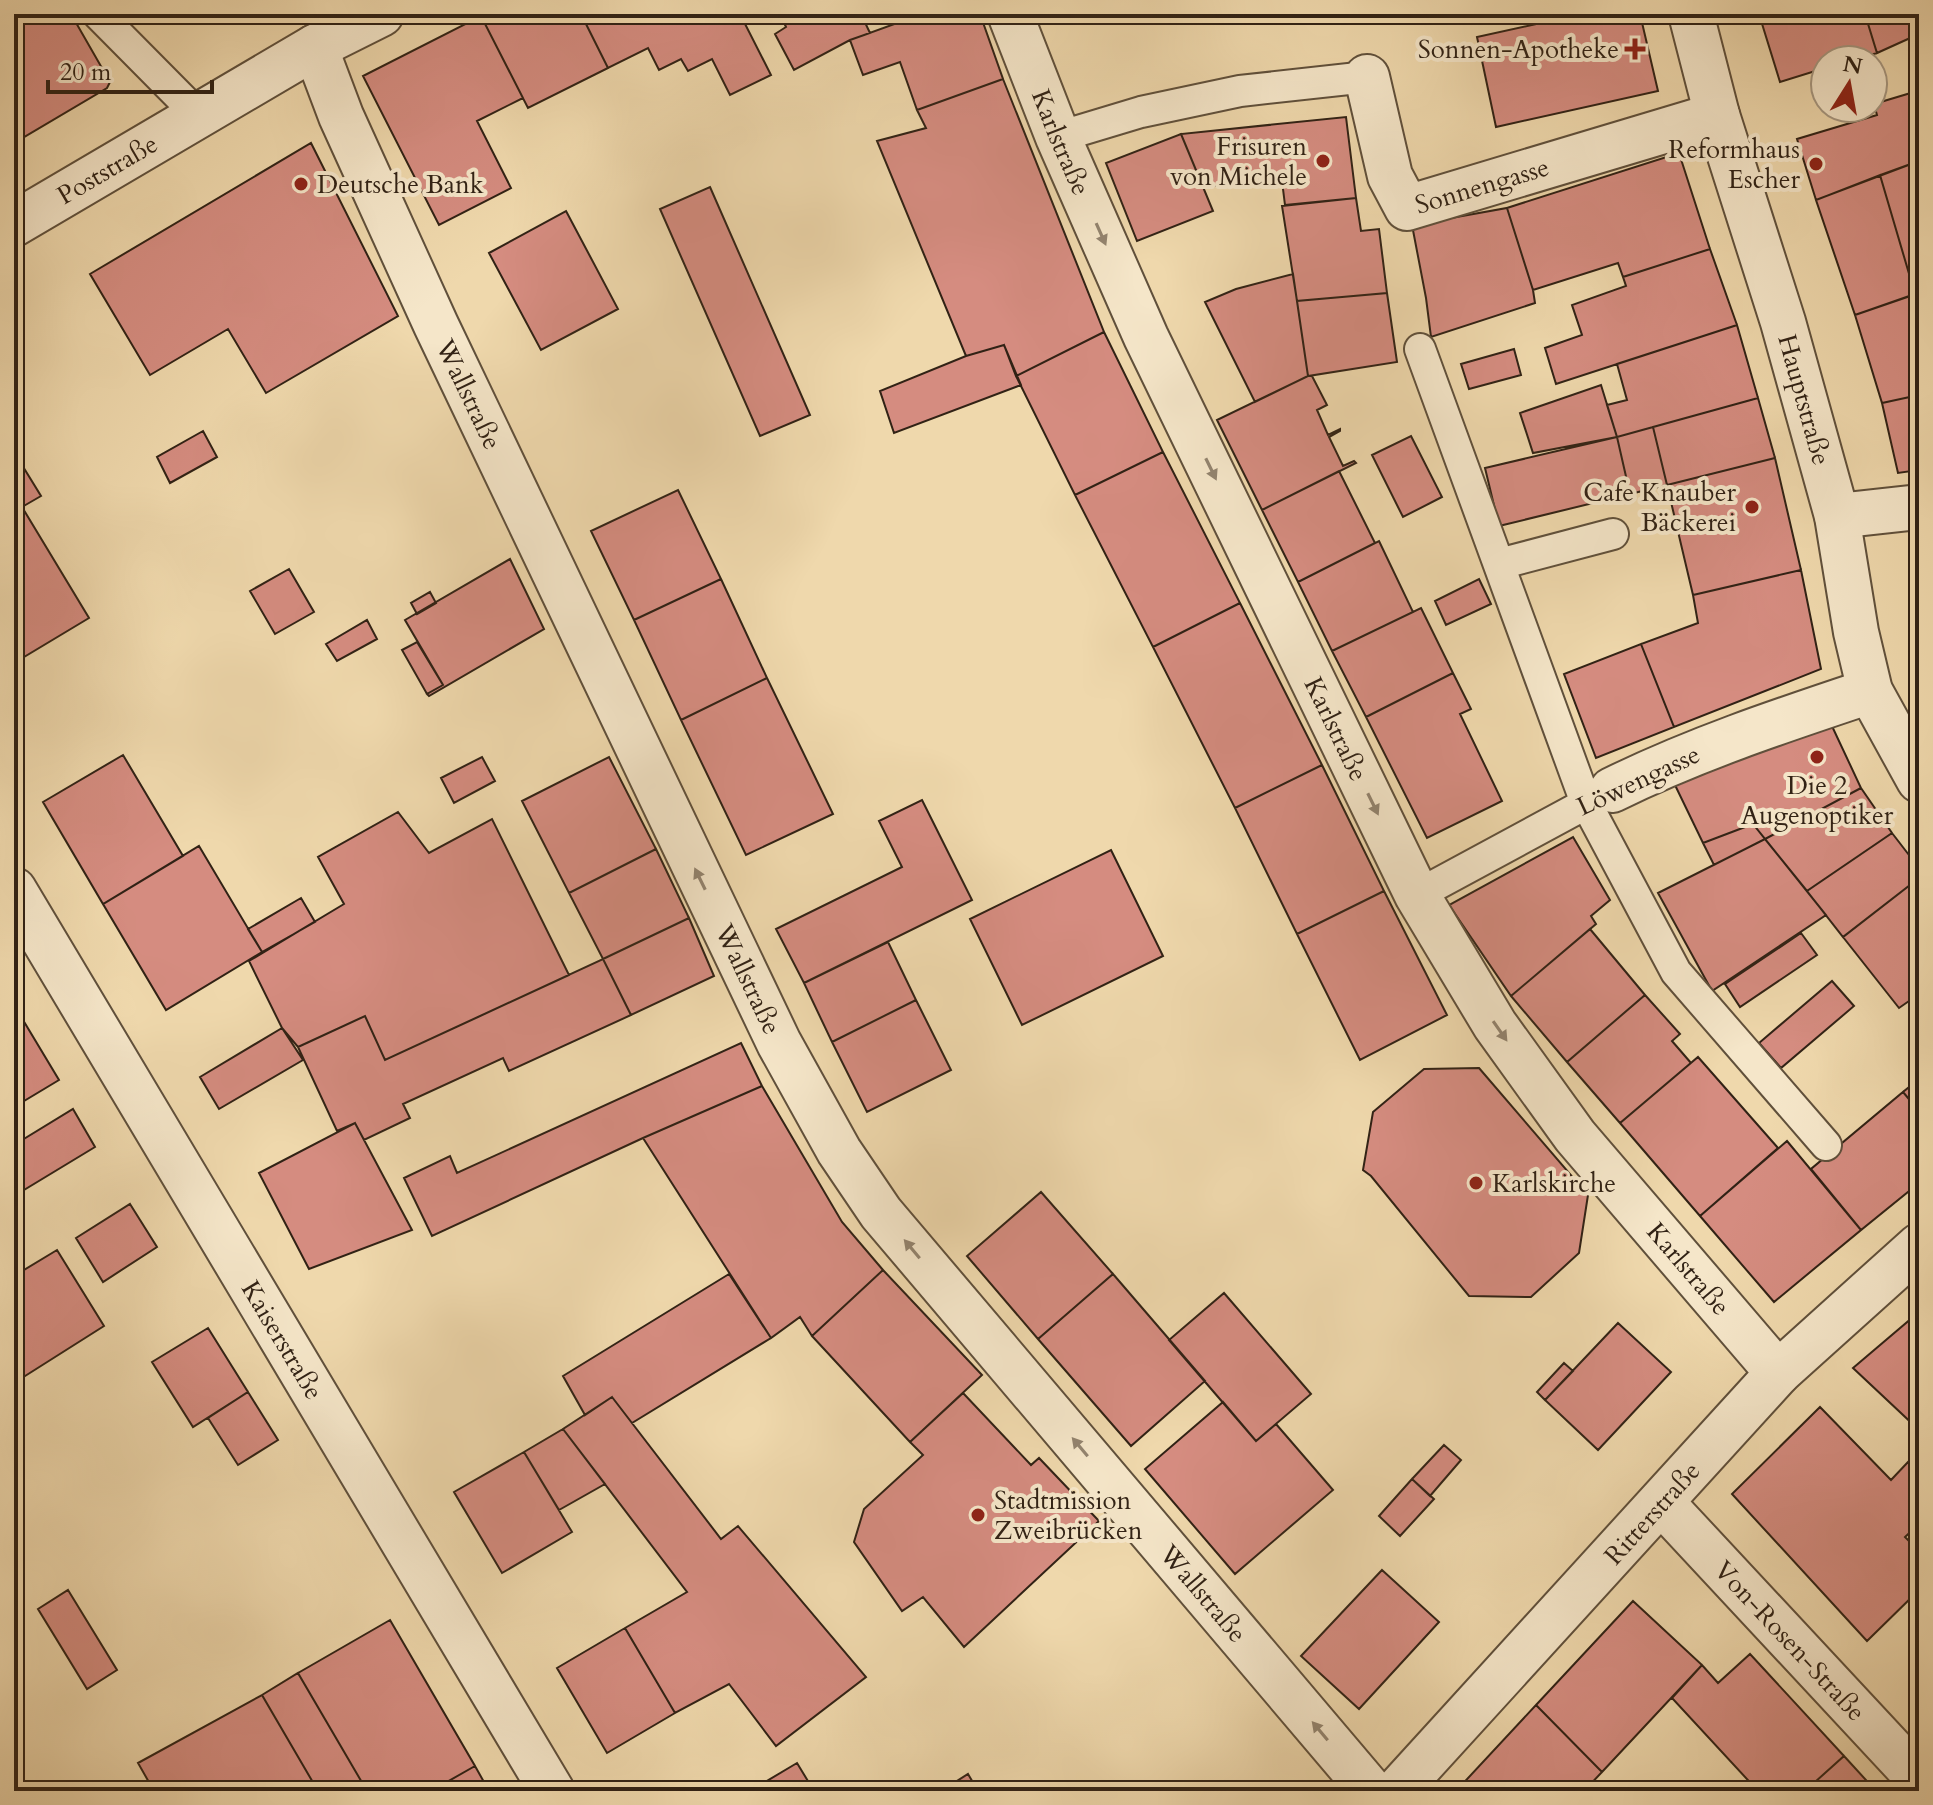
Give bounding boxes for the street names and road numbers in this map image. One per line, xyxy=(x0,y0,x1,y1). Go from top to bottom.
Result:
street label: Karlstraße xyxy=(1023,84,1098,201)
street label: Poststraße xyxy=(50,126,164,213)
street label: Sonnengasse xyxy=(1411,149,1553,223)
street label: Hauptstraße xyxy=(1769,330,1839,469)
street label: Wallstraße xyxy=(427,333,510,455)
street label: Karlstraße xyxy=(1296,671,1376,787)
street label: Löwengasse xyxy=(1571,737,1706,824)
street label: Wallstraße xyxy=(706,917,789,1040)
street label: Karlstraße xyxy=(1639,1215,1738,1323)
street label: Kaiserstraße xyxy=(233,1274,331,1406)
street label: Ritterstraße xyxy=(1597,1454,1708,1573)
street label: Wallstraße xyxy=(1151,1536,1255,1650)
street label: Von-Rosen-Straße xyxy=(1706,1553,1873,1729)

